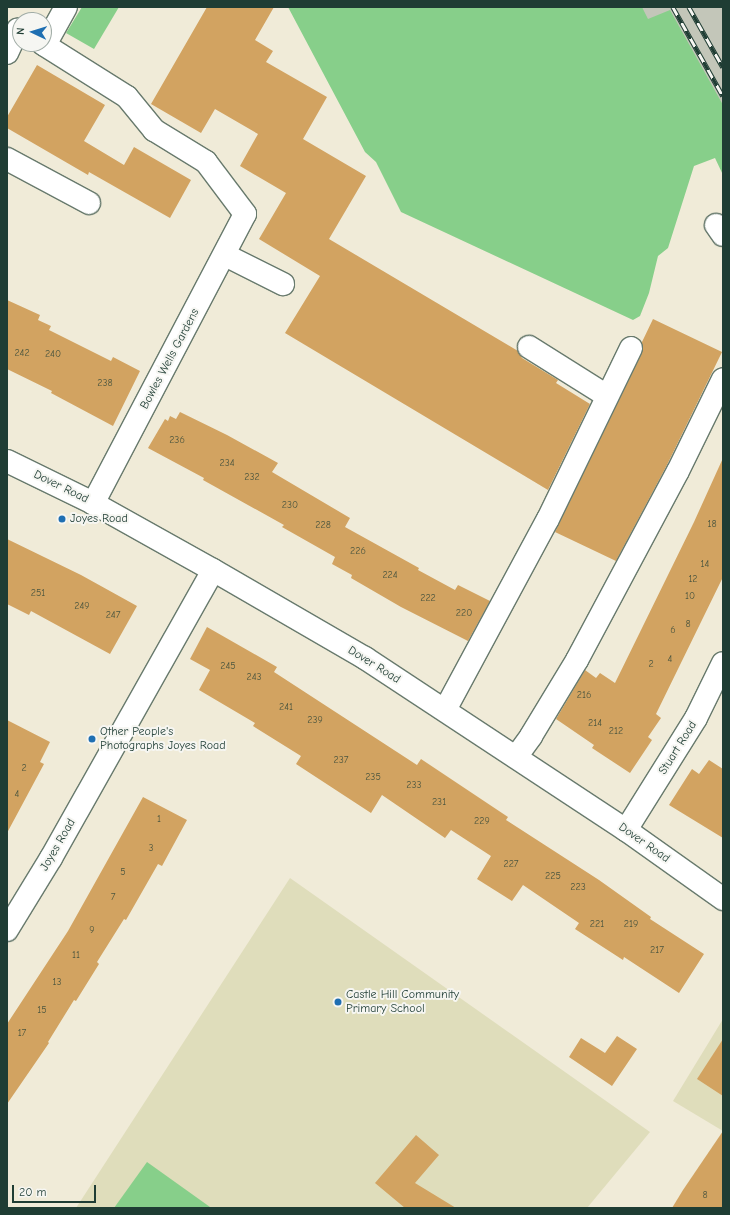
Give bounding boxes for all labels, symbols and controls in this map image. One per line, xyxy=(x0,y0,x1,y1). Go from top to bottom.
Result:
north arrow xyxy=(12,12,52,52)
text: N xyxy=(14,27,27,35)
street label: Bowles Wells Gardens xyxy=(137,306,203,412)
house number: 242 xyxy=(14,348,30,360)
house number: 240 xyxy=(45,349,61,361)
house number: 238 xyxy=(97,378,113,390)
house number: 236 xyxy=(169,435,185,447)
house number: 234 xyxy=(219,458,235,470)
street label: Dover Road xyxy=(31,468,91,506)
house number: 232 xyxy=(244,472,260,484)
house number: 230 xyxy=(282,500,298,512)
place label: Joyes Road xyxy=(70,512,128,526)
marker: Joyes Road xyxy=(57,514,67,524)
house number: 18 xyxy=(707,519,717,531)
house number: 228 xyxy=(315,520,331,532)
house number: 226 xyxy=(350,546,366,558)
house number: 14 xyxy=(701,559,709,571)
house number: 224 xyxy=(382,570,398,582)
house number: 12 xyxy=(688,574,698,586)
house number: 251 xyxy=(31,588,45,600)
house number: 10 xyxy=(685,591,695,603)
house number: 222 xyxy=(420,593,436,605)
house number: 249 xyxy=(74,601,90,613)
house number: 220 xyxy=(456,608,472,620)
house number: 247 xyxy=(106,610,120,622)
house number: 8 xyxy=(685,619,691,631)
house number: 6 xyxy=(670,625,676,637)
street label: Dover Road xyxy=(345,643,403,687)
house number: 4 xyxy=(668,654,672,666)
house number: 2 xyxy=(648,659,654,671)
house number: 245 xyxy=(220,661,236,673)
house number: 243 xyxy=(246,672,262,684)
house number: 216 xyxy=(577,690,591,702)
house number: 241 xyxy=(279,702,293,714)
house number: 239 xyxy=(307,715,323,727)
house number: 214 xyxy=(588,718,602,730)
street label: Stuart Road xyxy=(656,719,700,777)
place label: Other People's Photographs Joyes Road xyxy=(100,725,226,753)
house number: 212 xyxy=(609,726,623,738)
marker: Other People's Photographs Joyes Road xyxy=(87,734,97,744)
house number: 237 xyxy=(333,755,349,767)
house number: 2 xyxy=(21,763,27,775)
house number: 235 xyxy=(365,772,381,784)
house number: 233 xyxy=(406,780,422,792)
house number: 4 xyxy=(15,789,19,801)
house number: 231 xyxy=(432,797,446,809)
house number: 1 xyxy=(157,814,161,826)
street label: Joyes Road xyxy=(37,816,79,874)
house number: 229 xyxy=(474,816,490,828)
street label: Dover Road xyxy=(616,820,672,866)
house number: 3 xyxy=(148,843,154,855)
house number: 227 xyxy=(503,859,519,871)
house number: 5 xyxy=(120,867,126,879)
house number: 225 xyxy=(545,871,561,883)
house number: 223 xyxy=(570,882,586,894)
house number: 7 xyxy=(111,892,115,904)
house number: 221 xyxy=(590,919,604,931)
house number: 219 xyxy=(624,919,638,931)
house number: 9 xyxy=(89,925,95,937)
house number: 217 xyxy=(650,945,664,957)
house number: 11 xyxy=(72,950,80,962)
house number: 13 xyxy=(52,977,62,989)
place label: Castle Hill Community Primary School xyxy=(346,988,459,1016)
marker: Castle Hill Community Primary School xyxy=(333,997,343,1007)
house number: 15 xyxy=(37,1005,47,1017)
house number: 17 xyxy=(18,1028,26,1040)
scale bar xyxy=(14,1177,98,1203)
text: 20 m xyxy=(19,1185,47,1199)
house number: 8 xyxy=(702,1190,708,1202)

